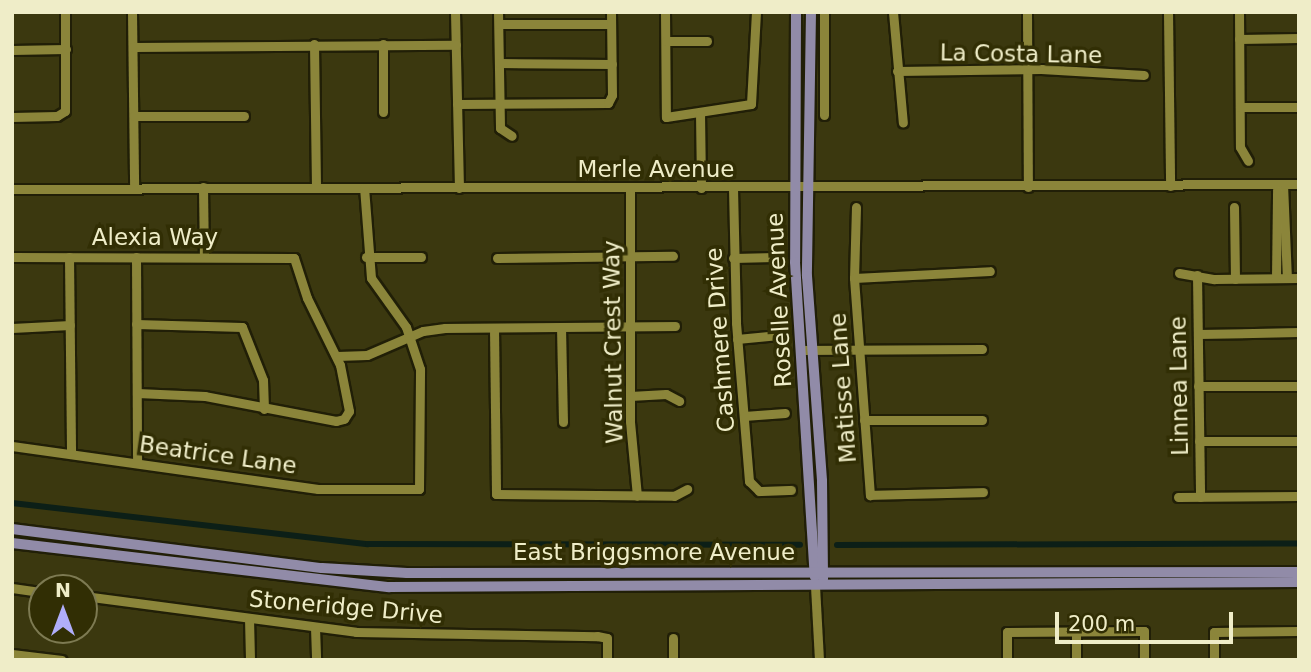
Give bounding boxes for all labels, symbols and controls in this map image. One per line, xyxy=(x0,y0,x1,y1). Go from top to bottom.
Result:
street label: La Costa Lane xyxy=(940,39,1102,69)
street label: Merle Avenue xyxy=(578,155,734,183)
street label: Roselle Avenue xyxy=(761,212,797,388)
street label: Alexia Way xyxy=(92,223,218,251)
street label: Walnut Crest Way xyxy=(597,240,629,444)
street label: Cashmere Drive xyxy=(700,247,740,433)
street label: Matisse Lane xyxy=(824,312,862,464)
street label: Linnea Lane xyxy=(1164,316,1194,456)
street label: Beatrice Lane xyxy=(138,430,298,480)
street label: East Briggsmore Avenue xyxy=(513,538,795,566)
north arrow xyxy=(28,574,98,644)
text: N xyxy=(55,579,71,601)
street label: Stoneridge Drive xyxy=(248,585,444,629)
scale bar xyxy=(1059,598,1238,642)
text: 200 m xyxy=(1068,612,1135,636)

